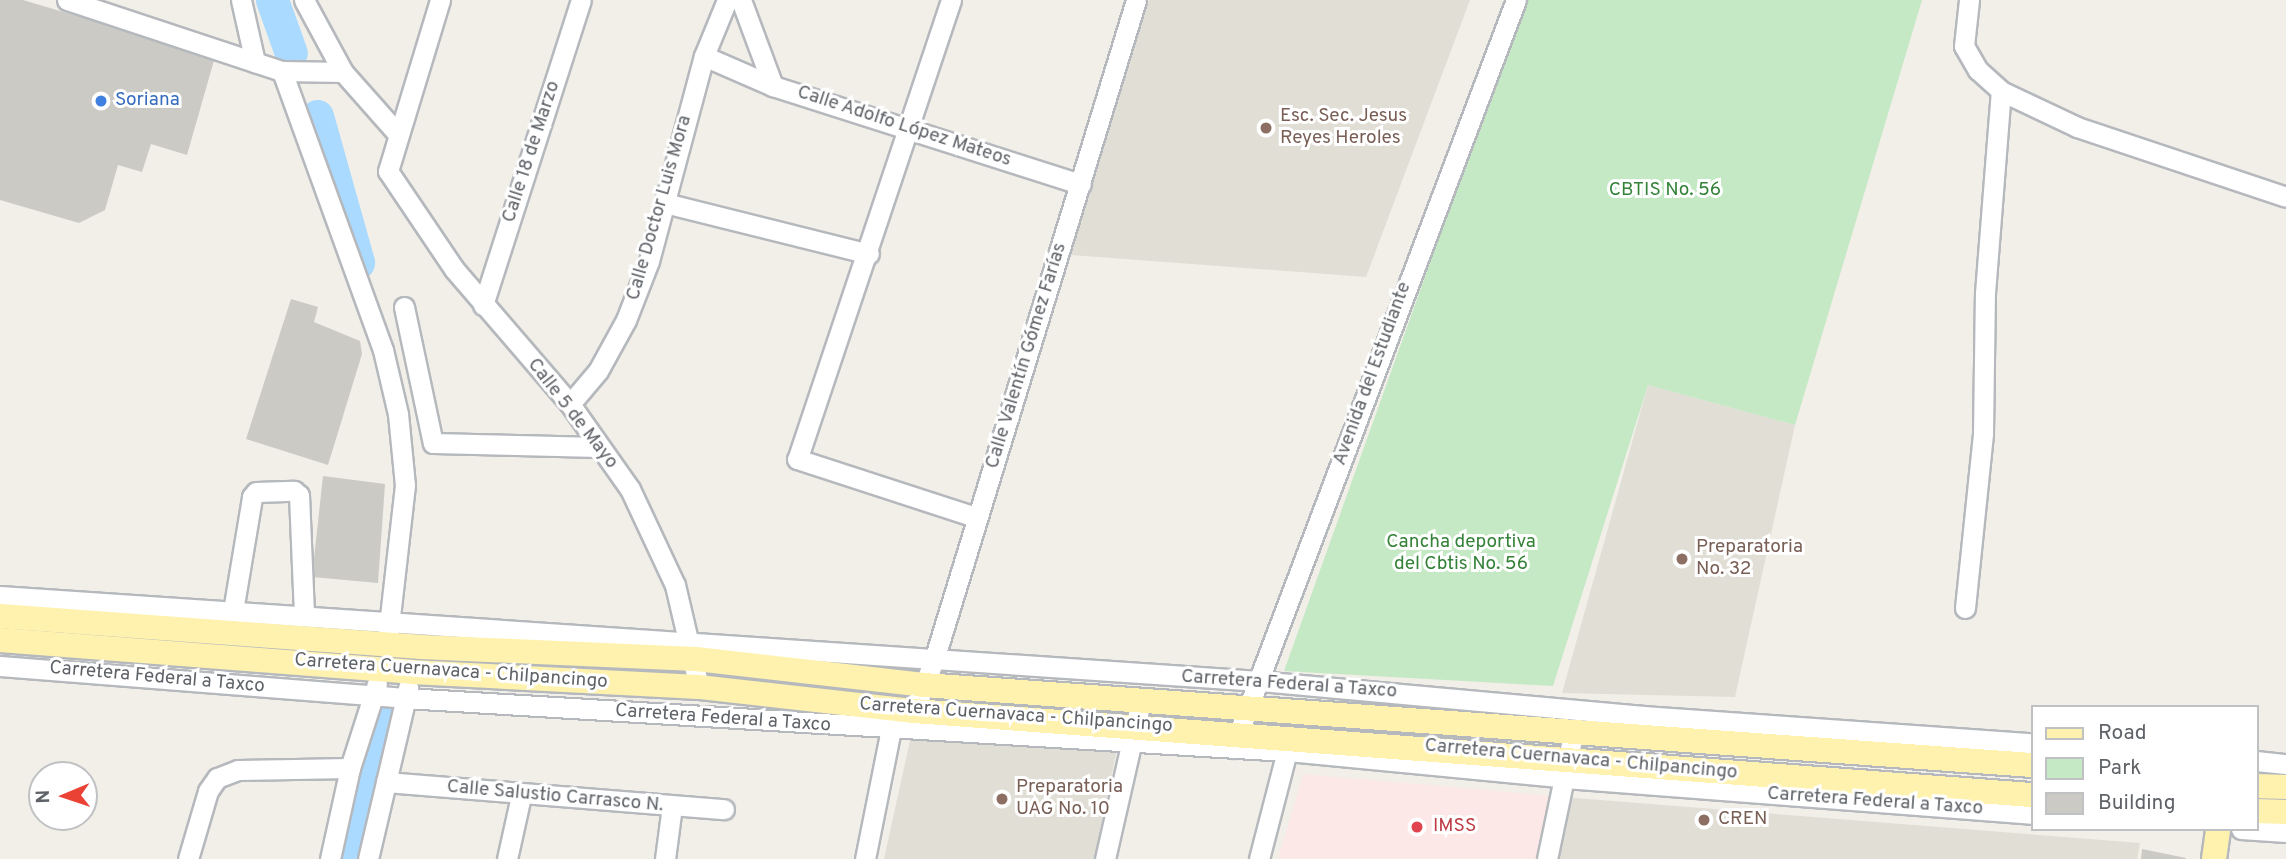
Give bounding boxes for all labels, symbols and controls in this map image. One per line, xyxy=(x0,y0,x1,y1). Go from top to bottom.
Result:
street label: Calle 18 de Marzo xyxy=(498,78,566,226)
street label: Calle Adolfo López Mateos xyxy=(794,81,1014,173)
place label: Soriana xyxy=(115,90,180,112)
marker: Soriana xyxy=(93,93,109,109)
place label: Esc. Sec. Jesus Reyes Heroles xyxy=(1280,106,1407,150)
street label: Calle Doctor Luis Mora xyxy=(623,113,697,303)
marker: Esc. Sec. Jesus Reyes Heroles xyxy=(1258,120,1274,136)
park label: CBTIS No. 56 xyxy=(1609,180,1721,202)
street label: Calle Valentín Gómez Farías xyxy=(982,240,1072,472)
street label: Avenida del Estudiante xyxy=(1329,279,1417,469)
street label: Calle 5 de Mayo xyxy=(522,354,622,474)
park label: Cancha deportiva del Cbtis No. 56 xyxy=(1386,532,1536,576)
place label: Preparatoria No. 32 xyxy=(1696,537,1803,581)
marker: Preparatoria No. 32 xyxy=(1674,551,1690,567)
street label: Carretera Cuernavaca - Chilpancingo xyxy=(294,650,608,694)
street label: Carretera Federal a Taxco xyxy=(48,657,266,699)
street label: Carretera Federal a Taxco xyxy=(1180,666,1398,704)
street label: Carretera Cuernavaca - Chilpancingo xyxy=(859,694,1173,738)
street label: Carretera Federal a Taxco xyxy=(614,700,832,738)
legend xyxy=(2030,705,2258,831)
text: Road xyxy=(2098,720,2147,747)
street label: Carretera Cuernavaca - Chilpancingo xyxy=(1424,735,1738,785)
text: Park xyxy=(2098,755,2141,782)
north arrow xyxy=(28,761,98,831)
street label: Calle Salustio Carrasco N. xyxy=(446,776,664,818)
place label: Preparatoria UAG No. 10 xyxy=(1016,777,1123,821)
street label: Carretera Federal a Taxco xyxy=(1766,783,1984,821)
text: N xyxy=(32,789,56,804)
text: Building xyxy=(2098,790,2176,817)
marker: Preparatoria UAG No. 10 xyxy=(994,791,1010,807)
place label: CREN xyxy=(1718,809,1767,831)
marker: CREN xyxy=(1696,812,1712,828)
place label: IMSS xyxy=(1433,816,1476,838)
marker: IMSS xyxy=(1407,817,1427,837)

